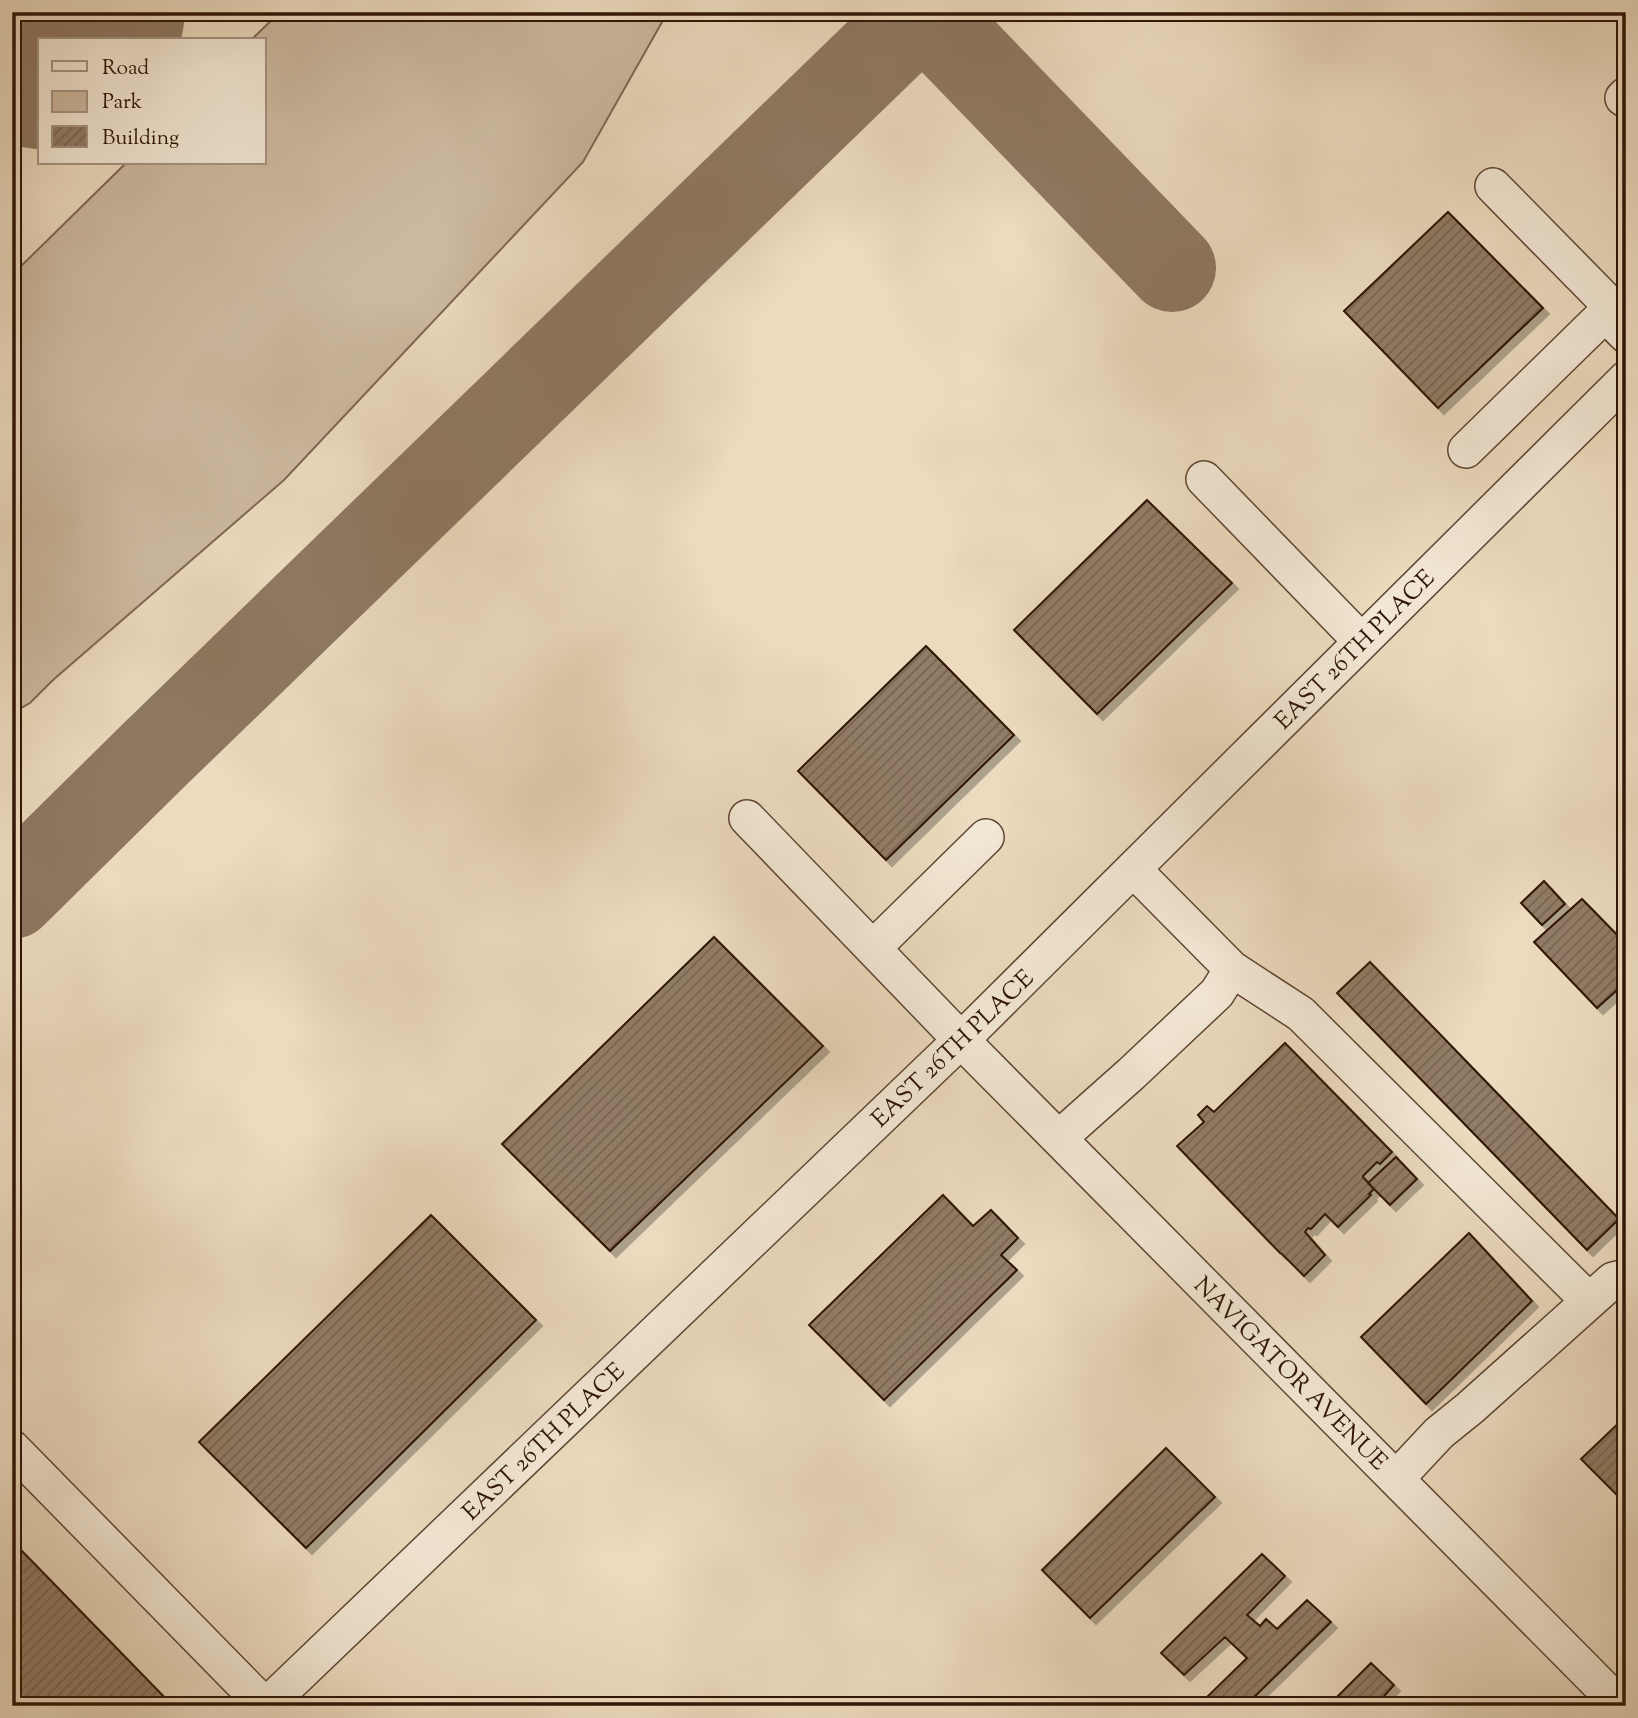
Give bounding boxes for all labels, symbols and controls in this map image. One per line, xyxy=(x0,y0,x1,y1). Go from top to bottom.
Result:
legend xyxy=(38,38,266,164)
text: Road xyxy=(102,54,149,84)
text: Park xyxy=(102,88,143,118)
text: Building xyxy=(102,124,179,154)
street label: EAST 26TH PLACE xyxy=(1268,562,1444,738)
street label: EAST 26TH PLACE xyxy=(865,962,1043,1136)
street label: NAVIGATOR AVENUE xyxy=(1185,1270,1395,1479)
street label: EAST 26TH PLACE xyxy=(456,1355,634,1529)

